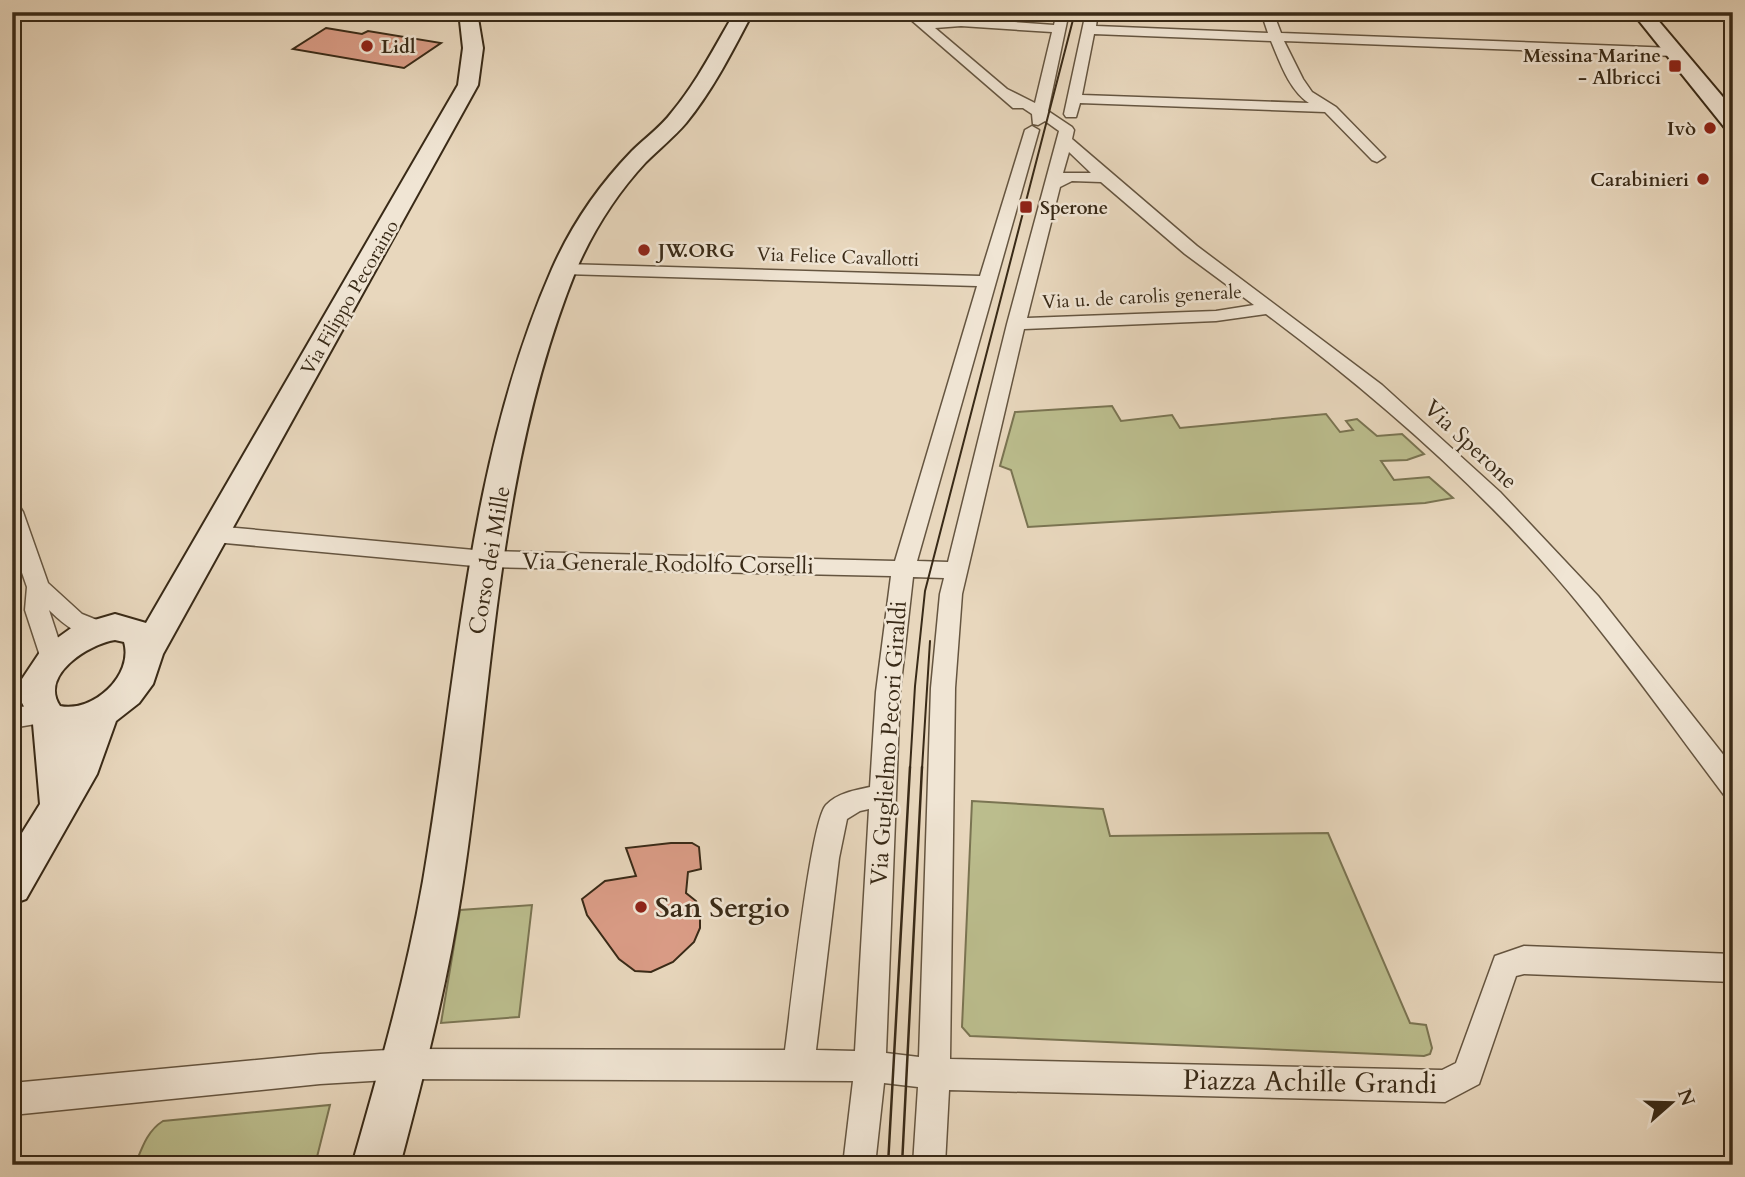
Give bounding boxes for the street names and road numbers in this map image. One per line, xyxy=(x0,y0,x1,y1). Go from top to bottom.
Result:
street label: Via Filippo Pecoraino xyxy=(295,215,405,380)
street label: Via Felice Cavallotti xyxy=(756,241,920,273)
street label: Via u. de carolis generale xyxy=(1042,279,1243,315)
street label: Via Sperone xyxy=(1417,393,1524,496)
street label: Corso dei Mille xyxy=(461,483,518,637)
street label: Via Generale Rodolfo Corselli xyxy=(522,545,814,582)
street label: Via Guglielmo Pecori Giraldi xyxy=(863,600,914,886)
street label: Piazza Achille Grandi xyxy=(1182,1061,1438,1103)

